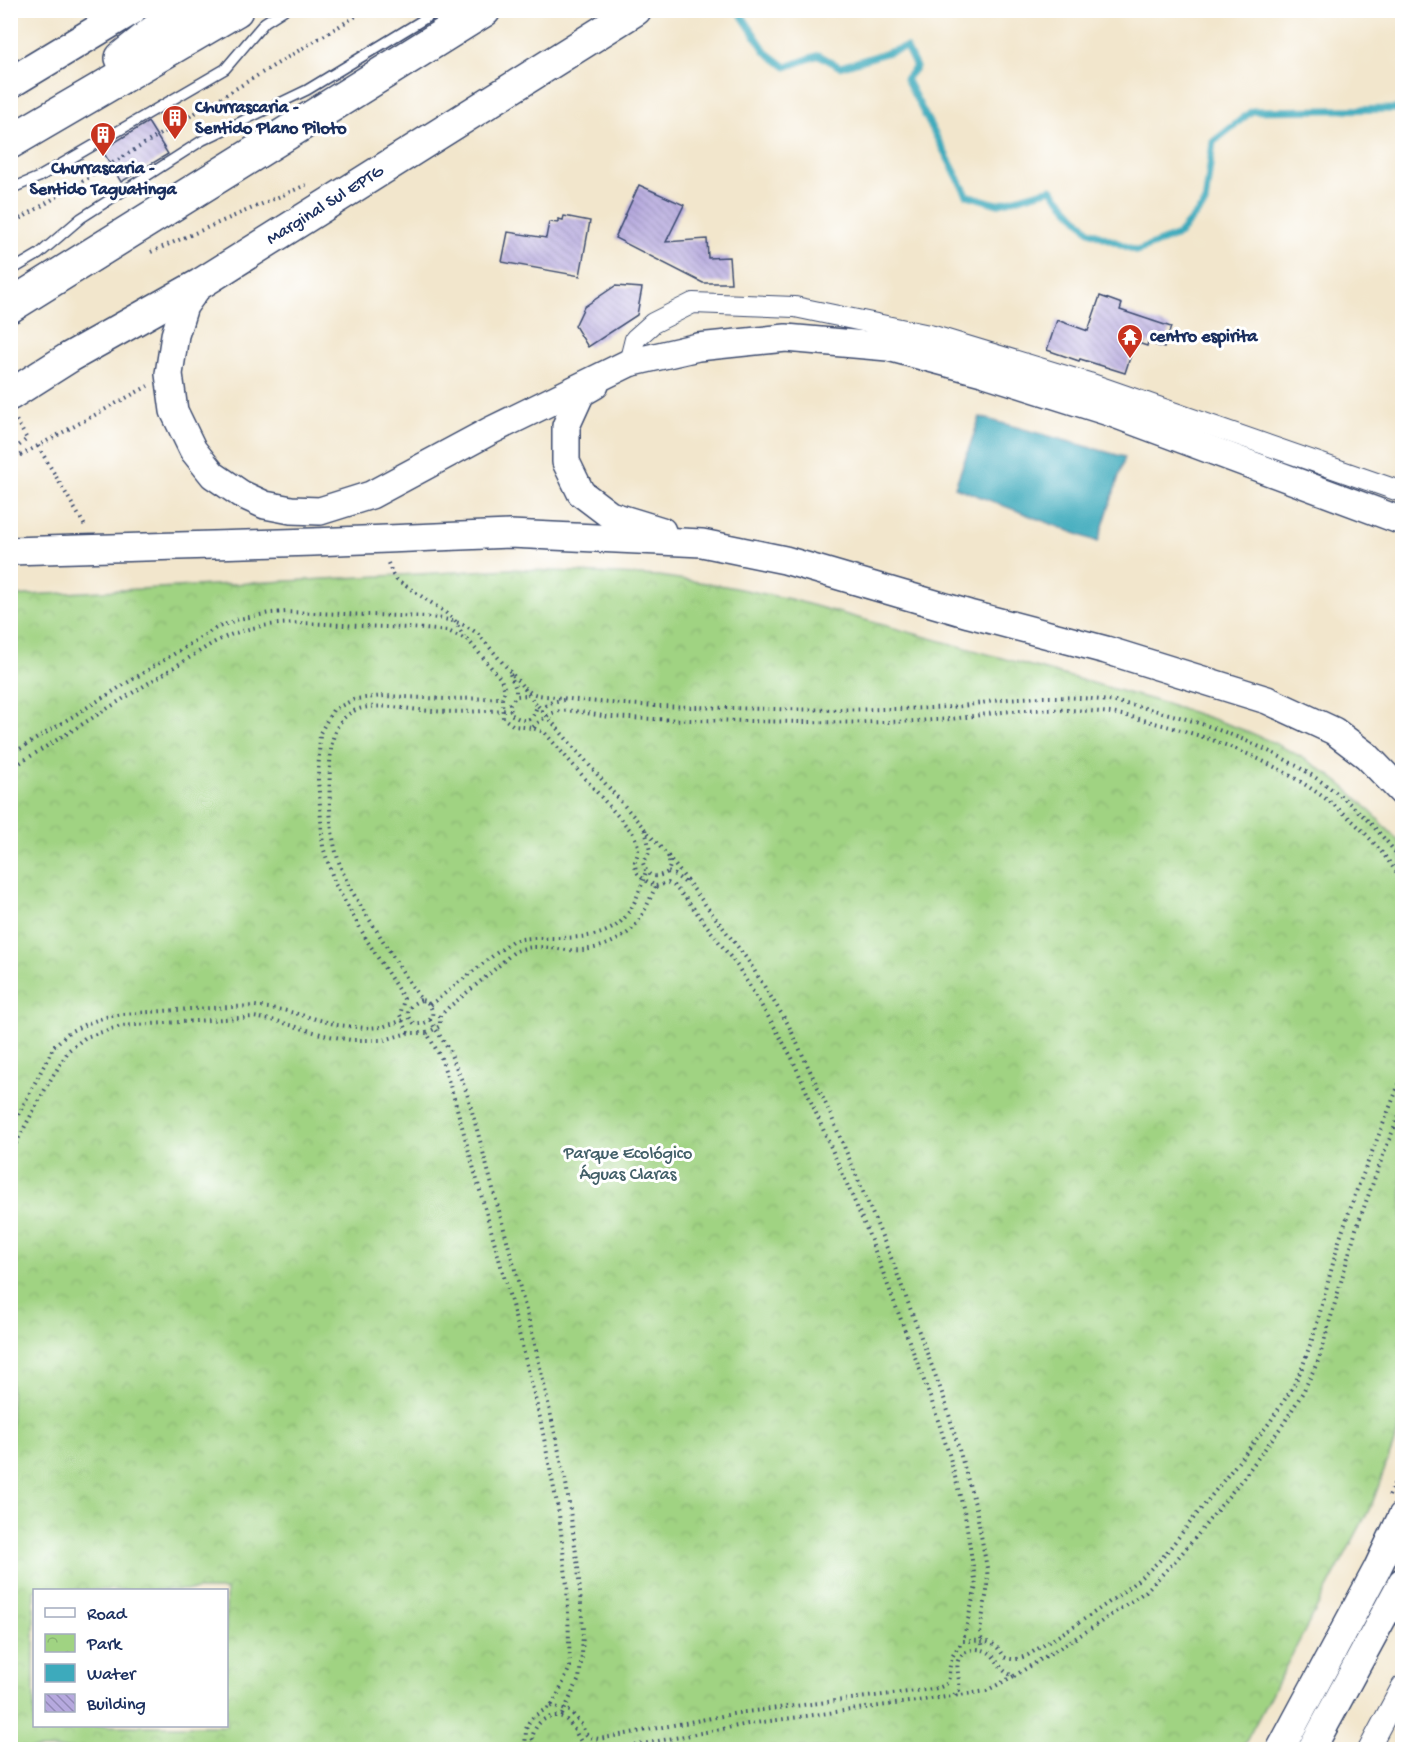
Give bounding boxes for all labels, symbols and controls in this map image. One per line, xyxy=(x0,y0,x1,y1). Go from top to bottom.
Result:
place label: Churrascaria - Sentido Plano Piloto xyxy=(194,98,347,140)
building icon: Churrascaria - Sentido Plano Piloto xyxy=(160,103,190,141)
building icon: Churrascaria - Sentido Taguatinga xyxy=(88,120,118,158)
place label: Churrascaria - Sentido Taguatinga xyxy=(29,159,178,201)
street label: Marginal Sul EPTG xyxy=(263,160,388,250)
temple icon: centro espirita xyxy=(1115,322,1145,360)
place label: centro espirita xyxy=(1150,327,1259,348)
park label: Parque Ecológico Águas Claras xyxy=(563,1144,692,1186)
legend xyxy=(33,1589,228,1727)
text: Road xyxy=(87,1605,128,1626)
text: Park xyxy=(86,1635,123,1656)
text: Water xyxy=(87,1665,137,1686)
text: Building xyxy=(86,1695,146,1716)

